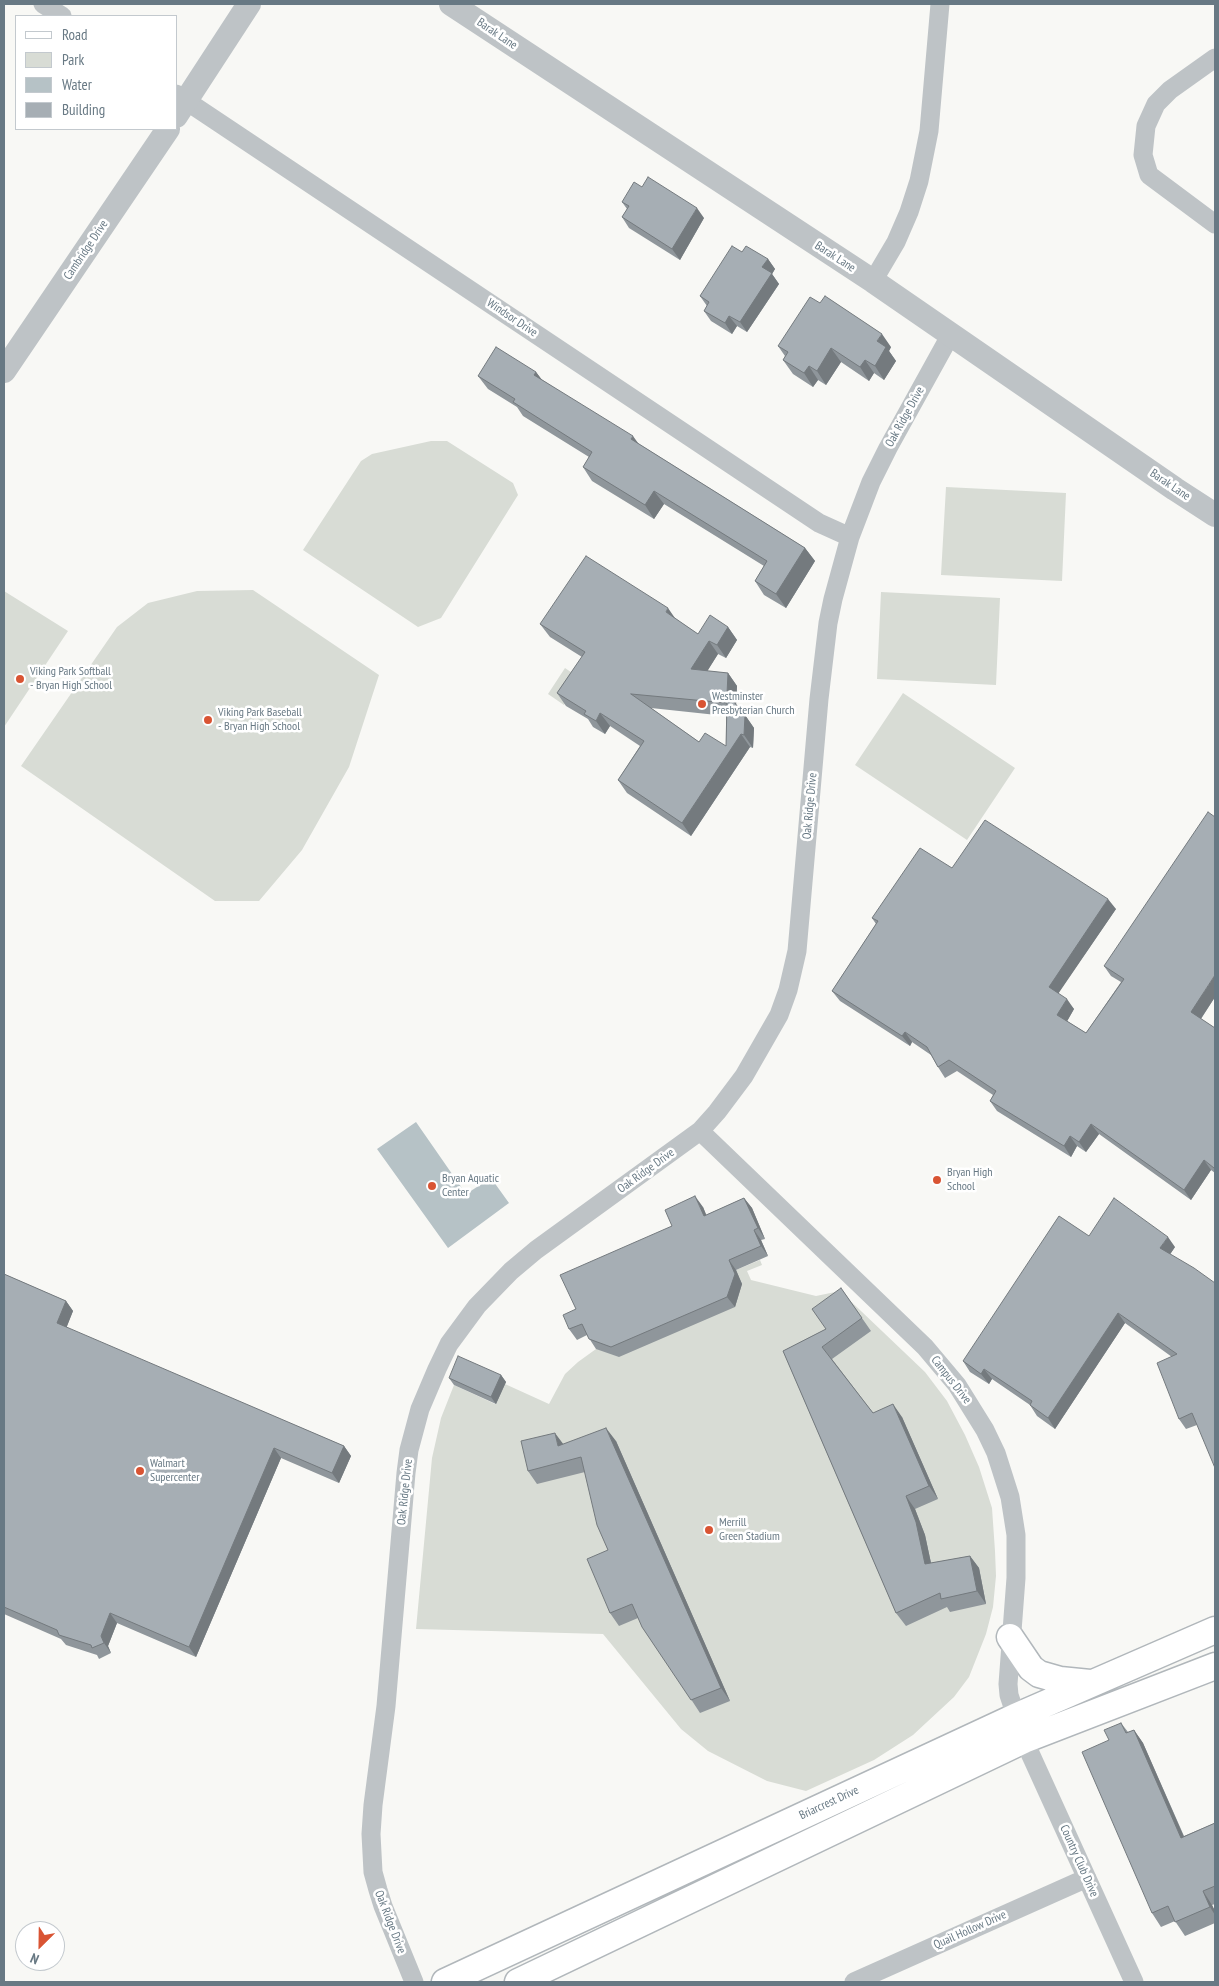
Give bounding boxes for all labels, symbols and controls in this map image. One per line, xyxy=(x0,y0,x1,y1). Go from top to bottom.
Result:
legend xyxy=(15,15,178,130)
street label: Barak Lane xyxy=(474,15,520,53)
text: Road xyxy=(62,25,88,44)
text: Park xyxy=(62,50,84,69)
text: Water xyxy=(62,75,92,94)
text: Building xyxy=(62,100,105,119)
street label: Cambridge Drive xyxy=(61,217,111,283)
street label: Barak Lane xyxy=(812,239,858,275)
street label: Windsor Drive xyxy=(484,296,540,340)
street label: Oak Ridge Drive xyxy=(883,384,927,450)
street label: Barak Lane xyxy=(1147,466,1193,504)
place label: Viking Park Softball - Bryan High School xyxy=(30,665,112,693)
marker: Viking Park Softball - Bryan High School xyxy=(14,673,26,685)
place label: Westminster Presbyterian Church xyxy=(712,690,794,718)
marker: Westminster Presbyterian Church xyxy=(696,698,708,710)
place label: Viking Park Baseball - Bryan High School xyxy=(218,706,302,734)
marker: Viking Park Baseball - Bryan High School xyxy=(202,714,214,726)
street label: Oak Ridge Drive xyxy=(800,772,820,840)
street label: Oak Ridge Drive xyxy=(615,1146,677,1196)
place label: Bryan High School xyxy=(947,1166,993,1194)
place label: Bryan Aquatic Center xyxy=(442,1172,499,1200)
marker: Bryan High School xyxy=(931,1174,943,1186)
marker: Bryan Aquatic Center xyxy=(426,1180,438,1192)
street label: Campus Drive xyxy=(928,1353,974,1407)
place label: Walmart Supercenter xyxy=(150,1457,200,1485)
street label: Oak Ridge Drive xyxy=(394,1458,416,1526)
marker: Walmart Supercenter xyxy=(134,1465,146,1477)
place label: Merrill Green Stadium xyxy=(719,1516,780,1544)
marker: Merrill Green Stadium xyxy=(703,1524,715,1536)
street label: Briarcrest Drive xyxy=(797,1783,861,1823)
street label: Country Club Drive xyxy=(1057,1823,1101,1899)
street label: Oak Ridge Drive xyxy=(371,1888,409,1956)
street label: Quail Hollow Drive xyxy=(931,1908,1009,1952)
north arrow xyxy=(15,1921,65,1971)
text: N xyxy=(28,1949,42,1969)

